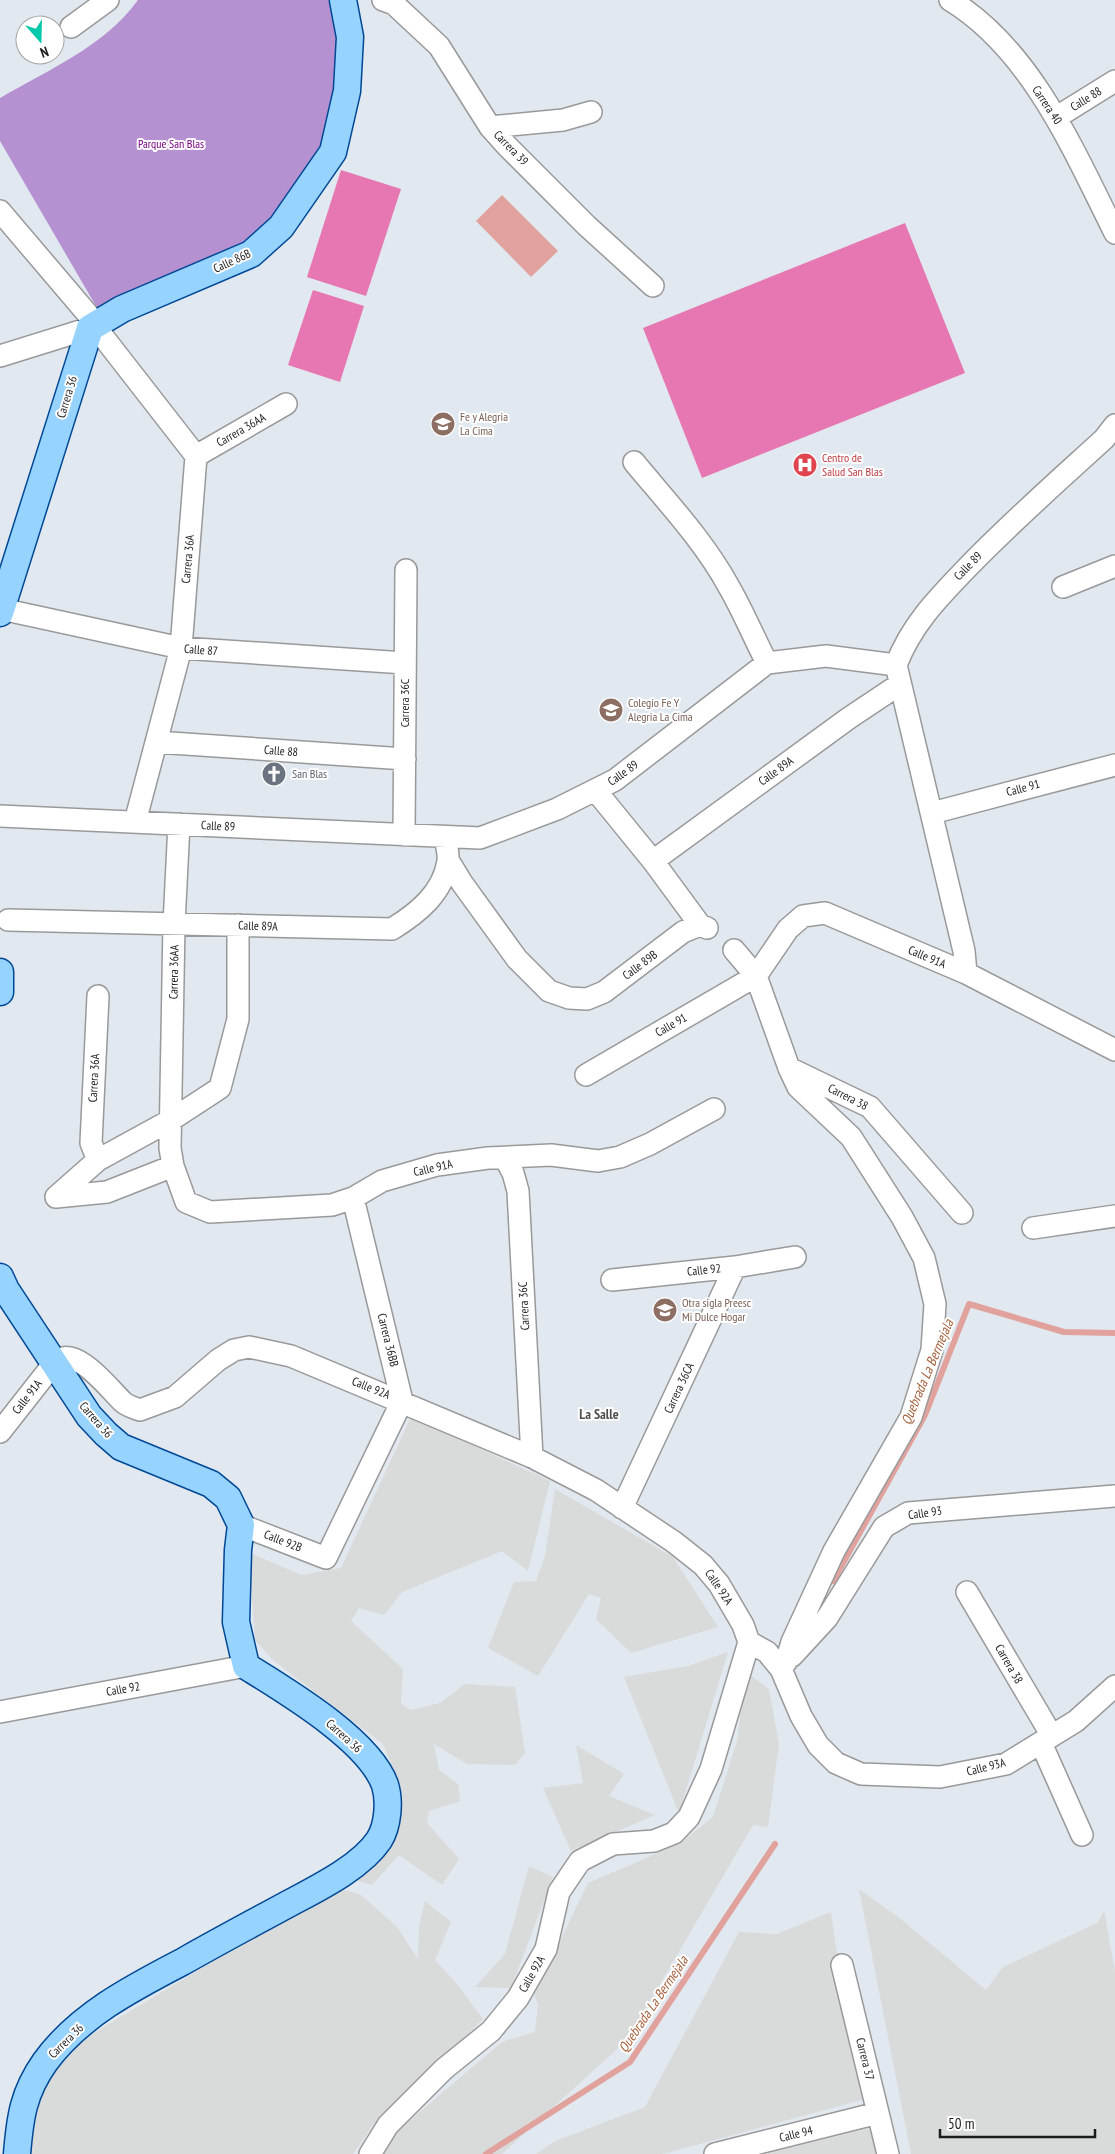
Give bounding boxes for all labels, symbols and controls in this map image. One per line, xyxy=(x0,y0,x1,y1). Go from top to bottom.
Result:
north arrow xyxy=(15,15,65,65)
text: N xyxy=(38,42,51,62)
street label: Carrera 40 xyxy=(1029,83,1066,127)
street label: Calle 88 xyxy=(1067,83,1104,114)
street label: Carrera 39 xyxy=(491,127,532,168)
park label: Parque San Blas xyxy=(138,136,204,151)
street label: Calle 86B xyxy=(211,245,253,276)
street label: Carrera 36 xyxy=(53,374,80,420)
street label: Carrera 36AA xyxy=(213,409,268,450)
place label: Fe y Alegria La Cima xyxy=(460,409,508,438)
school or university icon: Fe y Alegria La Cima xyxy=(430,411,456,437)
place label: Centro de Salud San Blas xyxy=(822,450,883,479)
hospital icon: Centro de Salud San Blas xyxy=(792,452,818,478)
street label: Carrera 36A xyxy=(178,534,197,584)
street label: Calle 89 xyxy=(950,548,985,583)
street label: Calle 87 xyxy=(184,641,219,658)
street label: Carrera 36C xyxy=(397,678,412,727)
place label: Colegio Fe Y Alegria La Cima xyxy=(628,695,693,724)
school or university icon: Colegio Fe Y Alegria La Cima xyxy=(598,697,624,723)
street label: Calle 88 xyxy=(264,742,299,759)
street label: Calle 89A xyxy=(755,753,796,788)
street label: Calle 89 xyxy=(605,757,641,789)
church icon: San Blas xyxy=(261,761,287,787)
place label: San Blas xyxy=(292,766,327,781)
street label: Calle 91 xyxy=(1004,776,1041,799)
street label: Calle 89 xyxy=(201,817,235,834)
street label: Calle 89A xyxy=(238,917,278,934)
street label: Calle 91A xyxy=(906,942,949,971)
street label: Carrera 36AA xyxy=(166,944,181,999)
street label: Calle 89B xyxy=(619,946,660,983)
street label: Calle 91 xyxy=(652,1010,689,1040)
street label: Carrera 36A xyxy=(85,1053,102,1103)
street label: Carrera 38 xyxy=(826,1080,871,1113)
street label: Calle 91A xyxy=(412,1156,454,1179)
street label: Calle 92 xyxy=(686,1260,722,1279)
street label: Carrera 36C xyxy=(515,1281,532,1331)
place label: Otra sigla Preesc Mi Dulce Hogar xyxy=(682,1295,752,1324)
school or university icon: Otra sigla Preesc Mi Dulce Hogar xyxy=(652,1297,678,1323)
street label: Carrera 36BB xyxy=(375,1312,402,1368)
water label: Quebrada La Bermejala xyxy=(897,1315,958,1427)
street label: Carrera 36CA xyxy=(660,1360,697,1415)
street label: Calle 92A xyxy=(350,1373,393,1402)
street label: Calle 91A xyxy=(8,1376,45,1417)
street label: Carrera 36 xyxy=(77,1398,116,1441)
district label: La Salle xyxy=(579,1405,619,1423)
street label: Calle 93 xyxy=(907,1503,943,1522)
street label: Calle 92B xyxy=(262,1526,305,1555)
street label: Calle 92A xyxy=(702,1566,737,1608)
street label: Carrera 38 xyxy=(992,1641,1027,1686)
street label: Calle 92 xyxy=(105,1678,141,1699)
street label: Carrera 36 xyxy=(323,1716,365,1756)
street label: Calle 93A xyxy=(965,1754,1007,1779)
water label: Quebrada La Bermejala xyxy=(614,1951,693,2056)
street label: Calle 92A xyxy=(515,1953,548,1995)
street label: Carrera 36 xyxy=(45,2020,86,2061)
street label: Carrera 37 xyxy=(853,2036,878,2082)
scale bar xyxy=(940,2106,1095,2138)
text: 50 m xyxy=(948,2114,974,2133)
street label: Calle 94 xyxy=(778,2122,815,2145)

